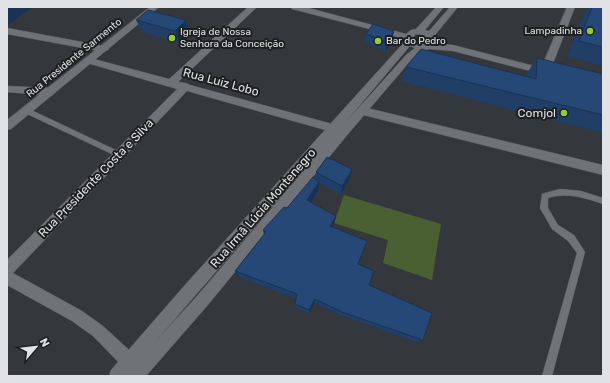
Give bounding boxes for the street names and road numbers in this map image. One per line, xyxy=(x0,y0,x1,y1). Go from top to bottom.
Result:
street label: Rua Presidente Sarmento xyxy=(24,16,124,100)
street label: Rua Luiz Lobo xyxy=(182,65,261,99)
street label: Rua Presidente Costa e Silva xyxy=(36,116,156,240)
street label: Rua Irmã Lúcia Montenegro xyxy=(207,146,319,270)

